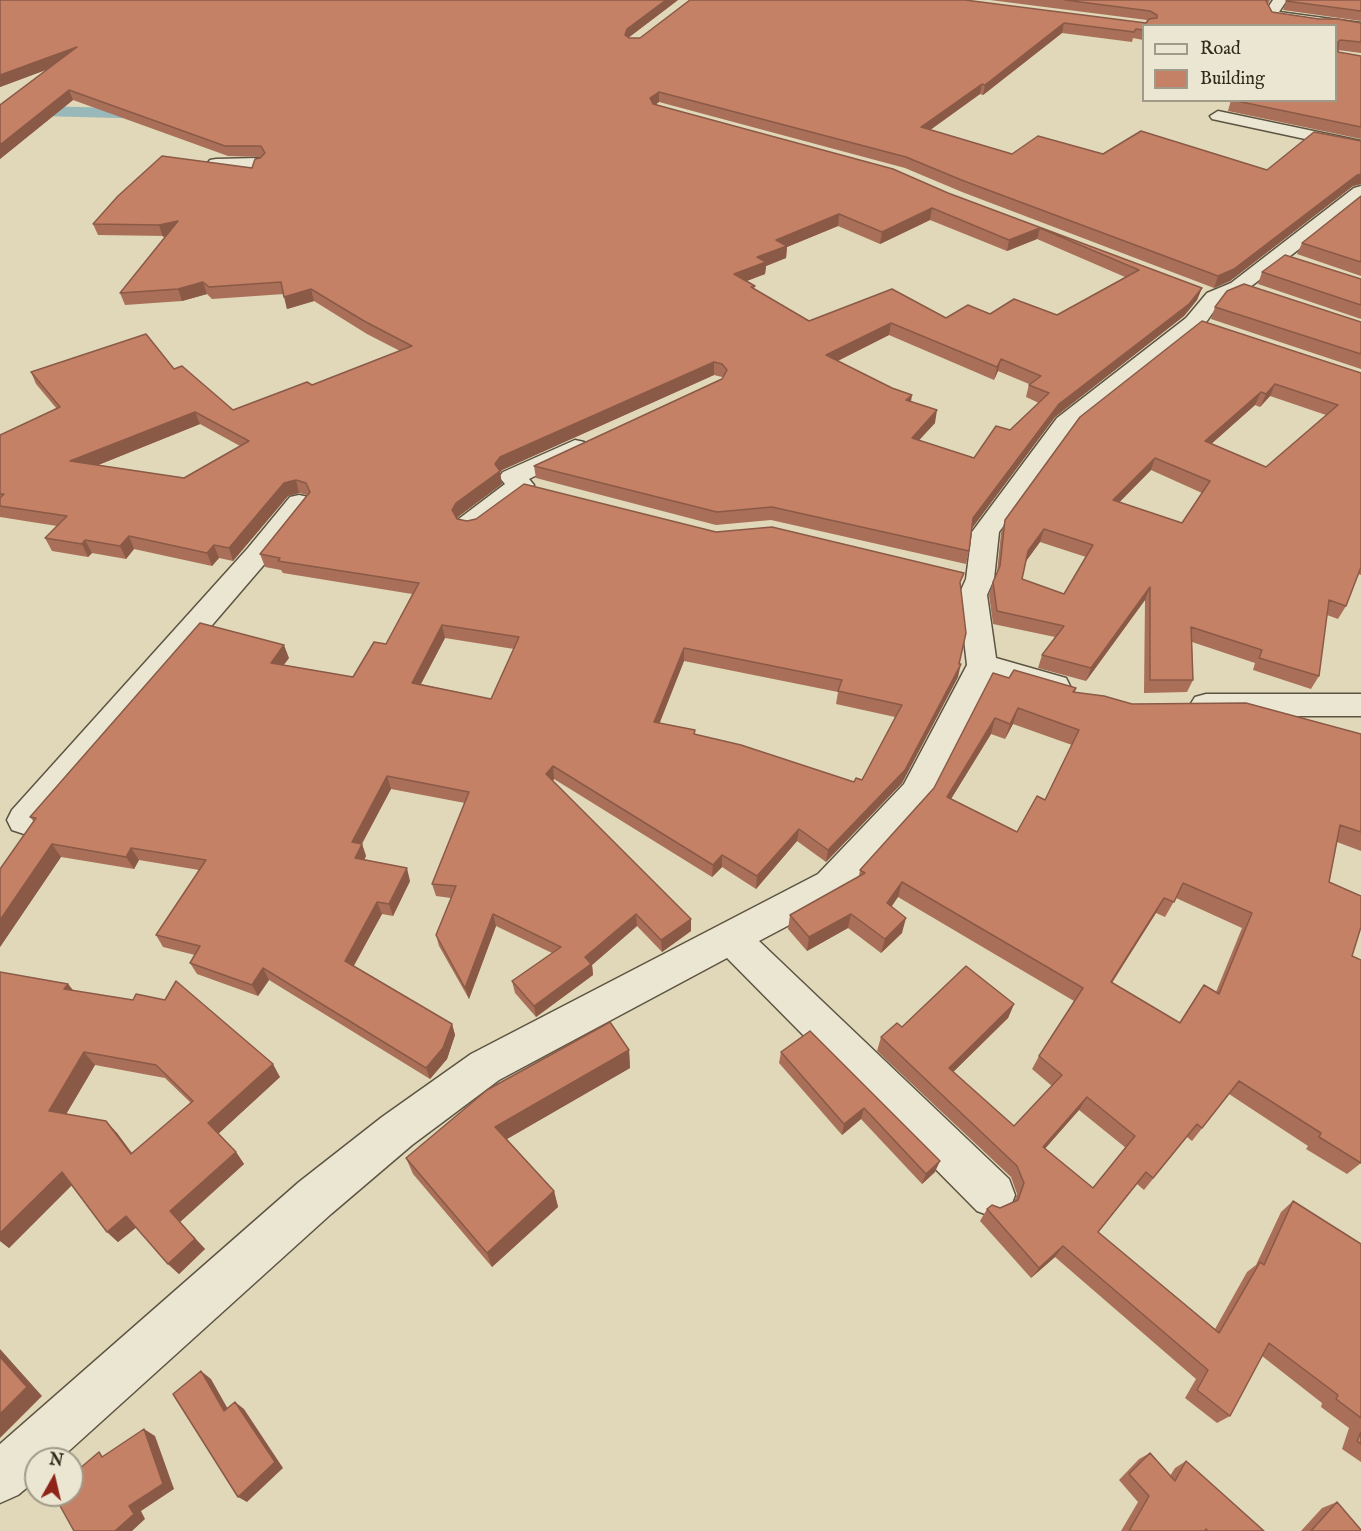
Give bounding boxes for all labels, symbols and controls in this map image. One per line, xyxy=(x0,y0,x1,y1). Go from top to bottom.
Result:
legend xyxy=(1142,24,1337,102)
text: Road xyxy=(1200,38,1241,61)
text: Building xyxy=(1200,68,1265,91)
north arrow xyxy=(24,1447,84,1507)
text: N xyxy=(48,1450,64,1472)

